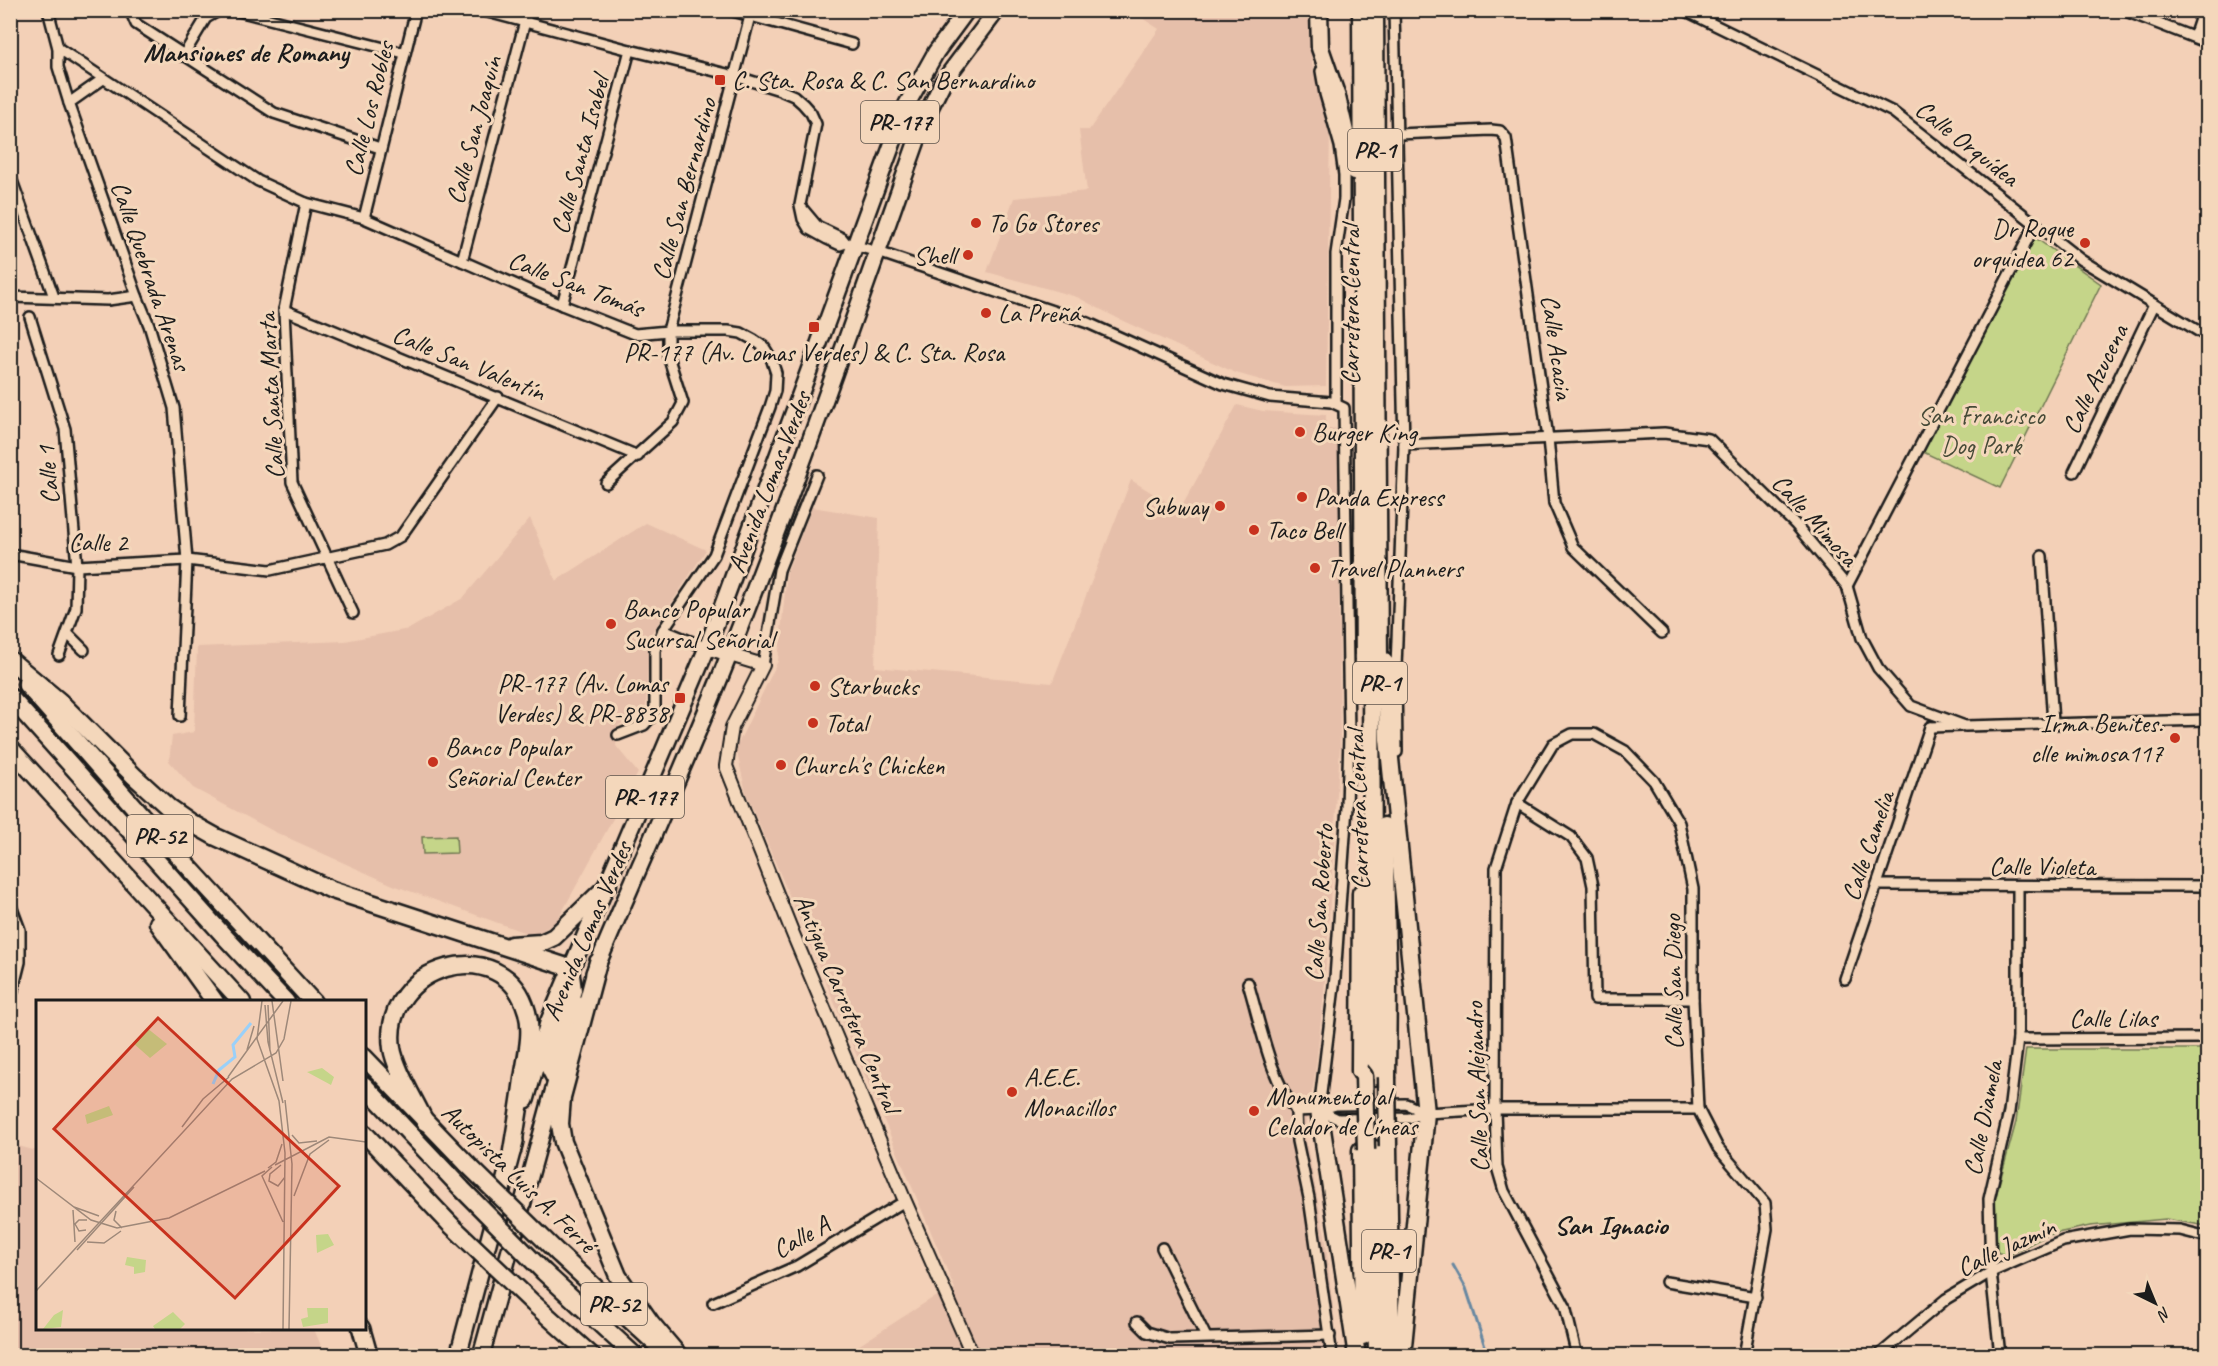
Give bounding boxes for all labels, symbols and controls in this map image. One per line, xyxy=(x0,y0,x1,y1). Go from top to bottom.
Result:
district label: Mansiones de Romany xyxy=(143,35,352,69)
street label: Calle Los Robles xyxy=(336,36,402,180)
street label: Calle San Joaquín xyxy=(438,51,510,208)
place label: C. Sta. Rosa & C. San Bernardino xyxy=(732,64,1037,97)
street label: Calle Santa Isabel xyxy=(543,68,618,238)
marker: C. Sta. Rosa & C. San Bernardino xyxy=(713,73,727,87)
street label: Calle Orquídea xyxy=(1908,92,2027,195)
street label: Calle San Bernardino xyxy=(644,93,725,284)
road number: PR-177 xyxy=(861,101,939,143)
road number: PR-1 xyxy=(1348,129,1402,171)
street label: Calle Quebrada Arenas xyxy=(103,177,200,377)
place label: To Go Stores xyxy=(988,207,1100,240)
place label: Dr Roque orquidea 62 xyxy=(1971,212,2075,275)
marker: To Go Stores xyxy=(969,216,983,230)
street label: Carretera Central xyxy=(1334,220,1367,385)
marker: Dr Roque orquidea 62 xyxy=(2078,236,2092,250)
place label: Shell xyxy=(914,239,961,272)
street label: Calle San Tomás xyxy=(504,243,650,326)
marker: Shell xyxy=(961,248,975,262)
street label: Calle Acacia xyxy=(1533,293,1581,403)
place label: La Preñá xyxy=(998,297,1082,330)
marker: La Preñá xyxy=(979,306,993,320)
street label: Calle Santa Marta xyxy=(250,310,292,480)
street label: Calle San Valentín xyxy=(388,317,551,409)
street label: Calle Azucena xyxy=(2054,317,2136,439)
marker: PR-177 (Av. Lomas Verdes) & C. Sta. Rosa xyxy=(807,320,821,334)
place label: PR-177 (Av. Lomas Verdes) & C. Sta. Rosa xyxy=(624,336,1006,369)
street label: Avenida Lomas Verdes xyxy=(719,385,819,577)
park label: San Francisco Dog Park xyxy=(1918,399,2046,462)
place label: Burger King xyxy=(1312,416,1418,449)
marker: Burger King xyxy=(1293,425,1307,439)
street label: Calle 1 xyxy=(29,443,67,506)
street label: Calle Mimosa xyxy=(1765,467,1866,574)
place label: Panda Express xyxy=(1314,481,1445,514)
place label: Subway xyxy=(1142,490,1210,523)
marker: Panda Express xyxy=(1295,490,1309,504)
marker: Subway xyxy=(1213,499,1227,513)
place label: Taco Bell xyxy=(1266,514,1347,547)
marker: Taco Bell xyxy=(1247,523,1261,537)
street label: Calle 2 xyxy=(69,526,130,559)
place label: Travel Planners xyxy=(1327,552,1465,585)
marker: Travel Planners xyxy=(1308,561,1322,575)
place label: Banco Popular Sucursal Señorial xyxy=(623,593,778,656)
marker: Banco Popular Sucursal Señorial xyxy=(604,617,618,631)
road number: PR-1 xyxy=(1353,662,1407,704)
place label: PR-177 (Av. Lomas Verdes) & PR-8838 xyxy=(495,667,670,730)
place label: Starbucks xyxy=(827,670,920,703)
marker: Starbucks xyxy=(808,679,822,693)
marker: PR-177 (Av. Lomas Verdes) & PR-8838 xyxy=(673,691,687,705)
place label: Total xyxy=(825,707,872,740)
place label: Irma Benites. clle mimosa117 xyxy=(2030,707,2164,770)
marker: Total xyxy=(806,716,820,730)
street label: Carretera Central xyxy=(1339,725,1377,891)
place label: Banco Popular Señorial Center xyxy=(445,731,582,794)
marker: Irma Benites. clle mimosa117 xyxy=(2168,731,2182,745)
place label: Church's Chicken xyxy=(793,749,945,782)
marker: Banco Popular Señorial Center xyxy=(426,755,440,769)
marker: Church's Chicken xyxy=(774,758,788,772)
road number: PR-177 xyxy=(606,776,684,818)
street label: Calle Camelia xyxy=(1834,785,1903,905)
road number: PR-52 xyxy=(127,815,193,857)
street label: Calle San Roberto xyxy=(1297,822,1341,983)
street label: Avenida Lomas Verdes xyxy=(534,834,640,1026)
street label: Calle Violeta xyxy=(1989,850,2097,883)
street label: Antigua Carretera Central xyxy=(786,889,910,1121)
street label: Calle San Diego xyxy=(1655,912,1691,1050)
street label: Calle San Alejandro xyxy=(1457,999,1496,1173)
inset map xyxy=(36,1000,366,1330)
street label: Calle Lilas xyxy=(2069,1002,2159,1035)
street label: Calle Diamela xyxy=(1956,1055,2011,1178)
place label: A.E.E. Monacillos xyxy=(1024,1061,1117,1124)
place label: Monumento al Celador de Líneas xyxy=(1266,1080,1419,1143)
marker: A.E.E. Monacillos xyxy=(1005,1085,1019,1099)
street label: Autopista Luis A. Ferré xyxy=(435,1096,606,1263)
marker: Monumento al Celador de Líneas xyxy=(1247,1104,1261,1118)
street label: Calle A xyxy=(767,1207,837,1266)
district label: San Ignacio xyxy=(1554,1208,1670,1242)
street label: Calle Jazmín xyxy=(1951,1209,2062,1284)
road number: PR-1 xyxy=(1362,1230,1416,1272)
north arrow xyxy=(2125,1273,2185,1333)
road number: PR-52 xyxy=(581,1283,647,1325)
text: N xyxy=(2152,1303,2175,1326)

